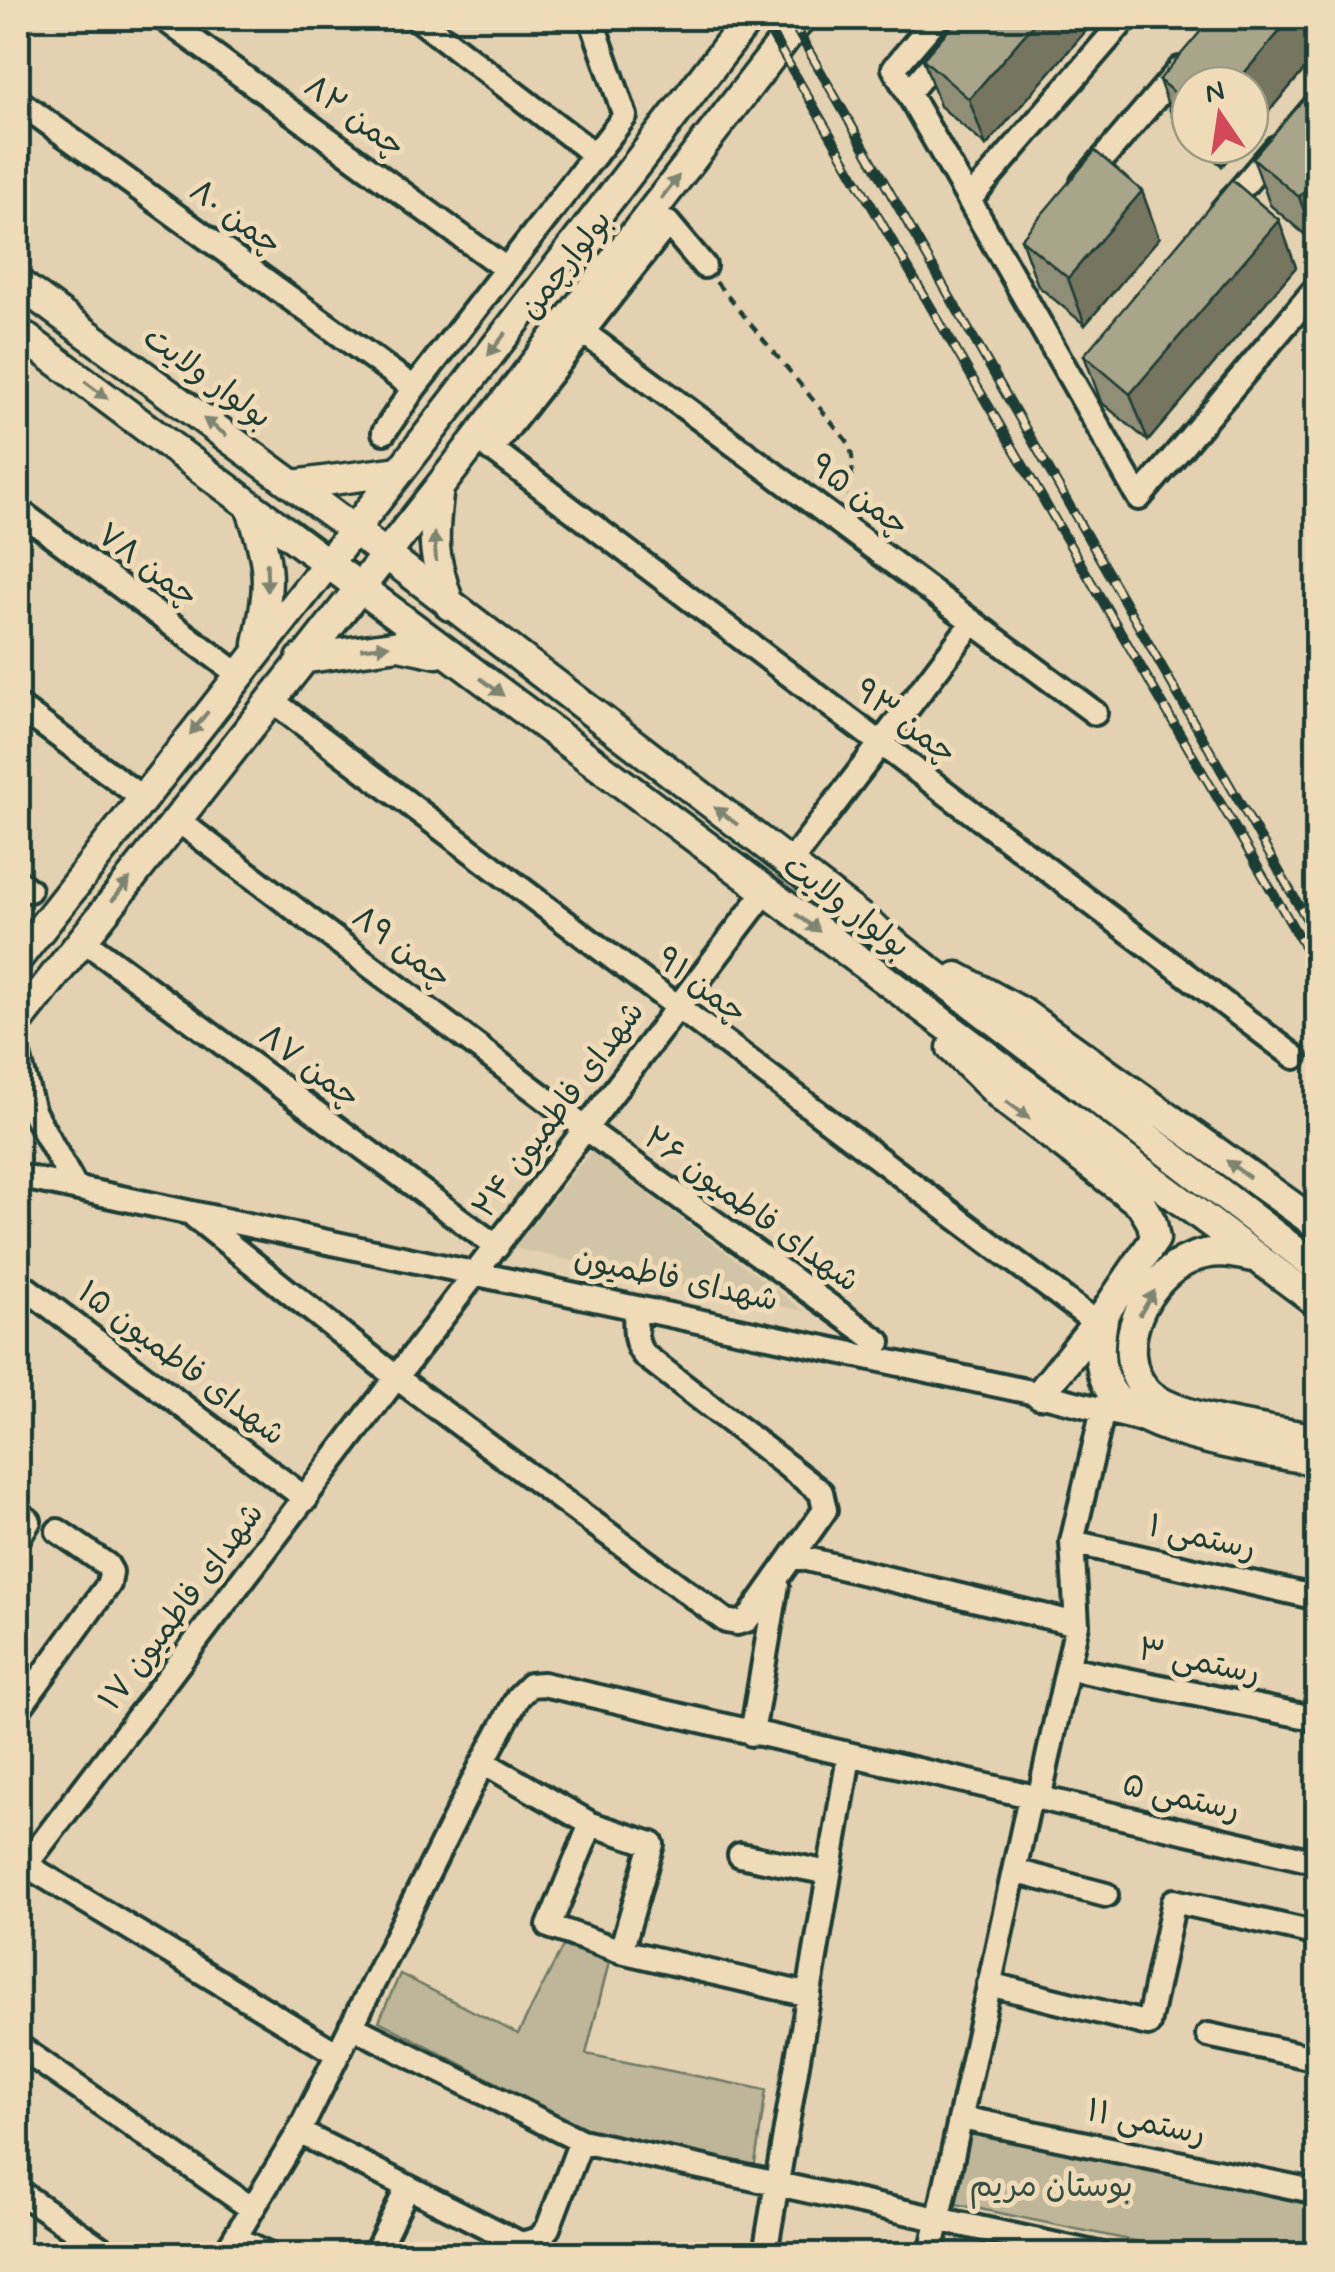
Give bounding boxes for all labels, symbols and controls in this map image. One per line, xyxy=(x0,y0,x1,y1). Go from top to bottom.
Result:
north arrow xyxy=(1170,65,1270,165)
street label: چمن ۸۲ xyxy=(295,66,413,168)
text: N xyxy=(1202,73,1228,113)
street label: چمن ۸۰ xyxy=(180,170,290,266)
one-way arrow xyxy=(659,174,680,200)
street label: بولوارچمن xyxy=(510,201,622,329)
street label: بولوار ولایت xyxy=(134,317,280,439)
one-way arrow xyxy=(487,331,508,357)
one-way arrow xyxy=(83,380,109,400)
one-way arrow xyxy=(202,418,228,438)
street label: چمن ۹۵ xyxy=(801,445,917,547)
street label: چمن ۷۸ xyxy=(88,514,206,618)
one-way arrow xyxy=(427,531,443,562)
one-way arrow xyxy=(260,562,276,594)
one-way arrow xyxy=(360,639,391,655)
street label: چمن ۹۳ xyxy=(845,670,965,774)
one-way arrow xyxy=(478,677,505,696)
one-way arrow xyxy=(190,710,210,736)
one-way arrow xyxy=(713,807,739,827)
street label: بولوار ولایت xyxy=(774,845,918,969)
one-way arrow xyxy=(110,877,130,903)
street label: چمن ۸۹ xyxy=(343,897,459,999)
one-way arrow xyxy=(795,912,821,933)
street label: چمن ۹۱ xyxy=(647,938,755,1034)
street label: شهدای فاطمیون ۲۴ xyxy=(463,993,655,1227)
street label: چمن ۸۷ xyxy=(250,1015,368,1119)
one-way arrow xyxy=(1005,1099,1031,1120)
street label: شهدای فاطمیون ۲۶ xyxy=(636,1119,866,1301)
one-way arrow xyxy=(1225,1160,1251,1179)
street label: شهدای فاطمیون xyxy=(571,1240,781,1320)
street label: شهدای فاطمیون ۱۵ xyxy=(69,1272,293,1456)
one-way arrow xyxy=(1138,1288,1155,1317)
street label: شهدای فاطمیون ۱۷ xyxy=(90,1494,274,1720)
street label: رستمی ۱ xyxy=(1144,1505,1260,1571)
street label: رستمی ۳ xyxy=(1134,1629,1264,1695)
street label: رستمی ۵ xyxy=(1118,1764,1244,1832)
street label: رستمی ۱۱ xyxy=(1083,2090,1209,2156)
park label: بوستان مریم xyxy=(969,2166,1133,2209)

